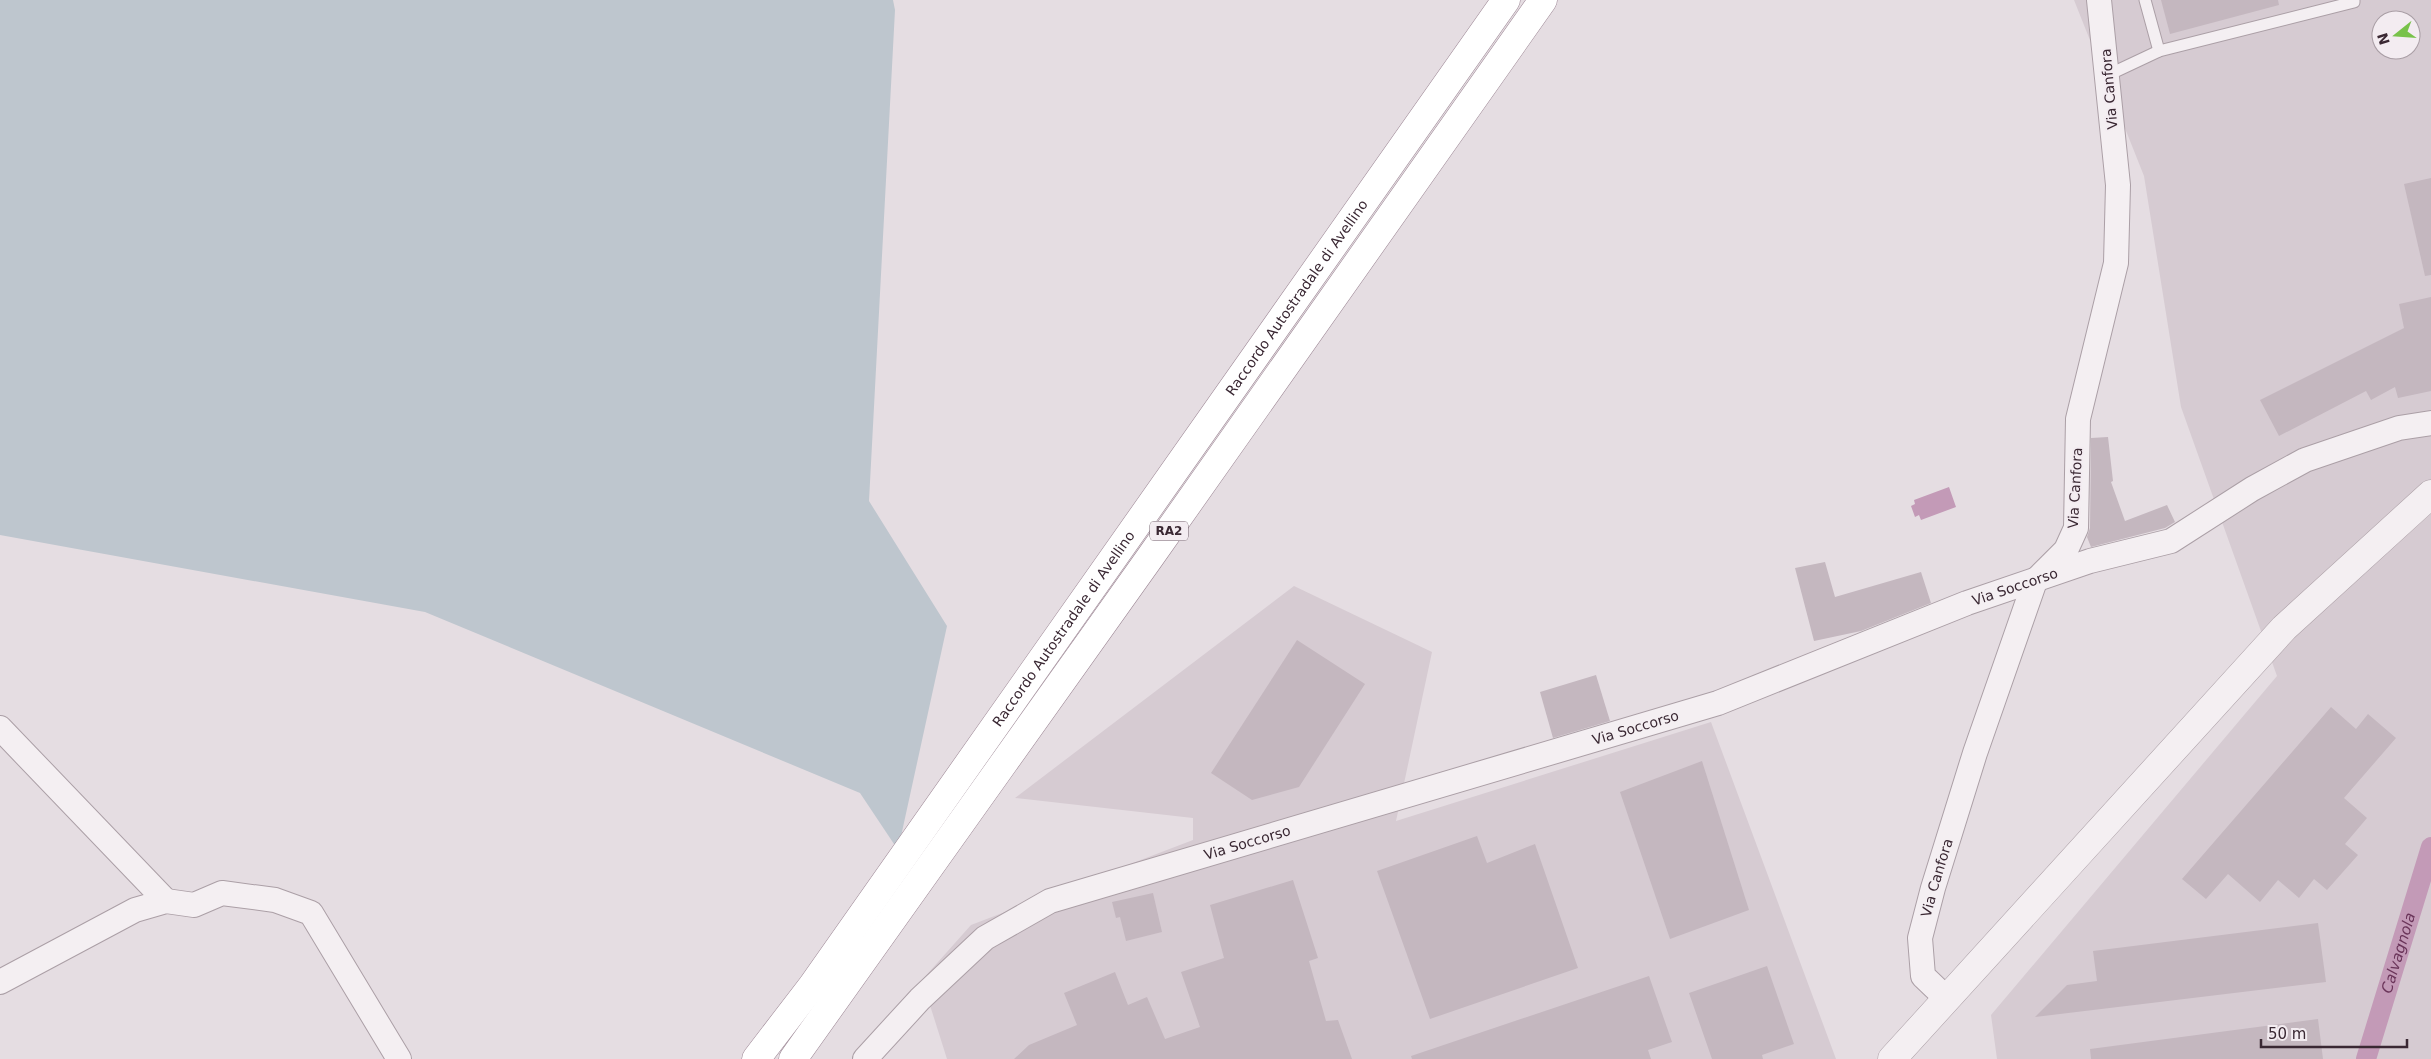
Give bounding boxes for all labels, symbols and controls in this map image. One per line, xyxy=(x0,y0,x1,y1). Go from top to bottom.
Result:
north arrow xyxy=(2371,10,2421,60)
text: N xyxy=(2374,31,2393,47)
street label: Via Canfora xyxy=(2097,48,2121,130)
street label: Raccordo Autostradale di Avellino xyxy=(1222,197,1371,398)
street label: Via Canfora xyxy=(2065,447,2085,529)
road number: RA2 xyxy=(1150,522,1188,540)
street label: Raccordo Autostradale di Avellino xyxy=(989,528,1138,730)
street label: Via Soccorso xyxy=(1970,565,2060,609)
street label: Via Soccorso xyxy=(1590,707,1681,748)
street label: Via Soccorso xyxy=(1202,822,1292,863)
street label: Via Canfora xyxy=(1918,836,1956,919)
water label: Calvagnola xyxy=(2378,910,2419,995)
scale bar xyxy=(2261,1016,2407,1048)
text: 50 m xyxy=(2268,1025,2306,1043)

